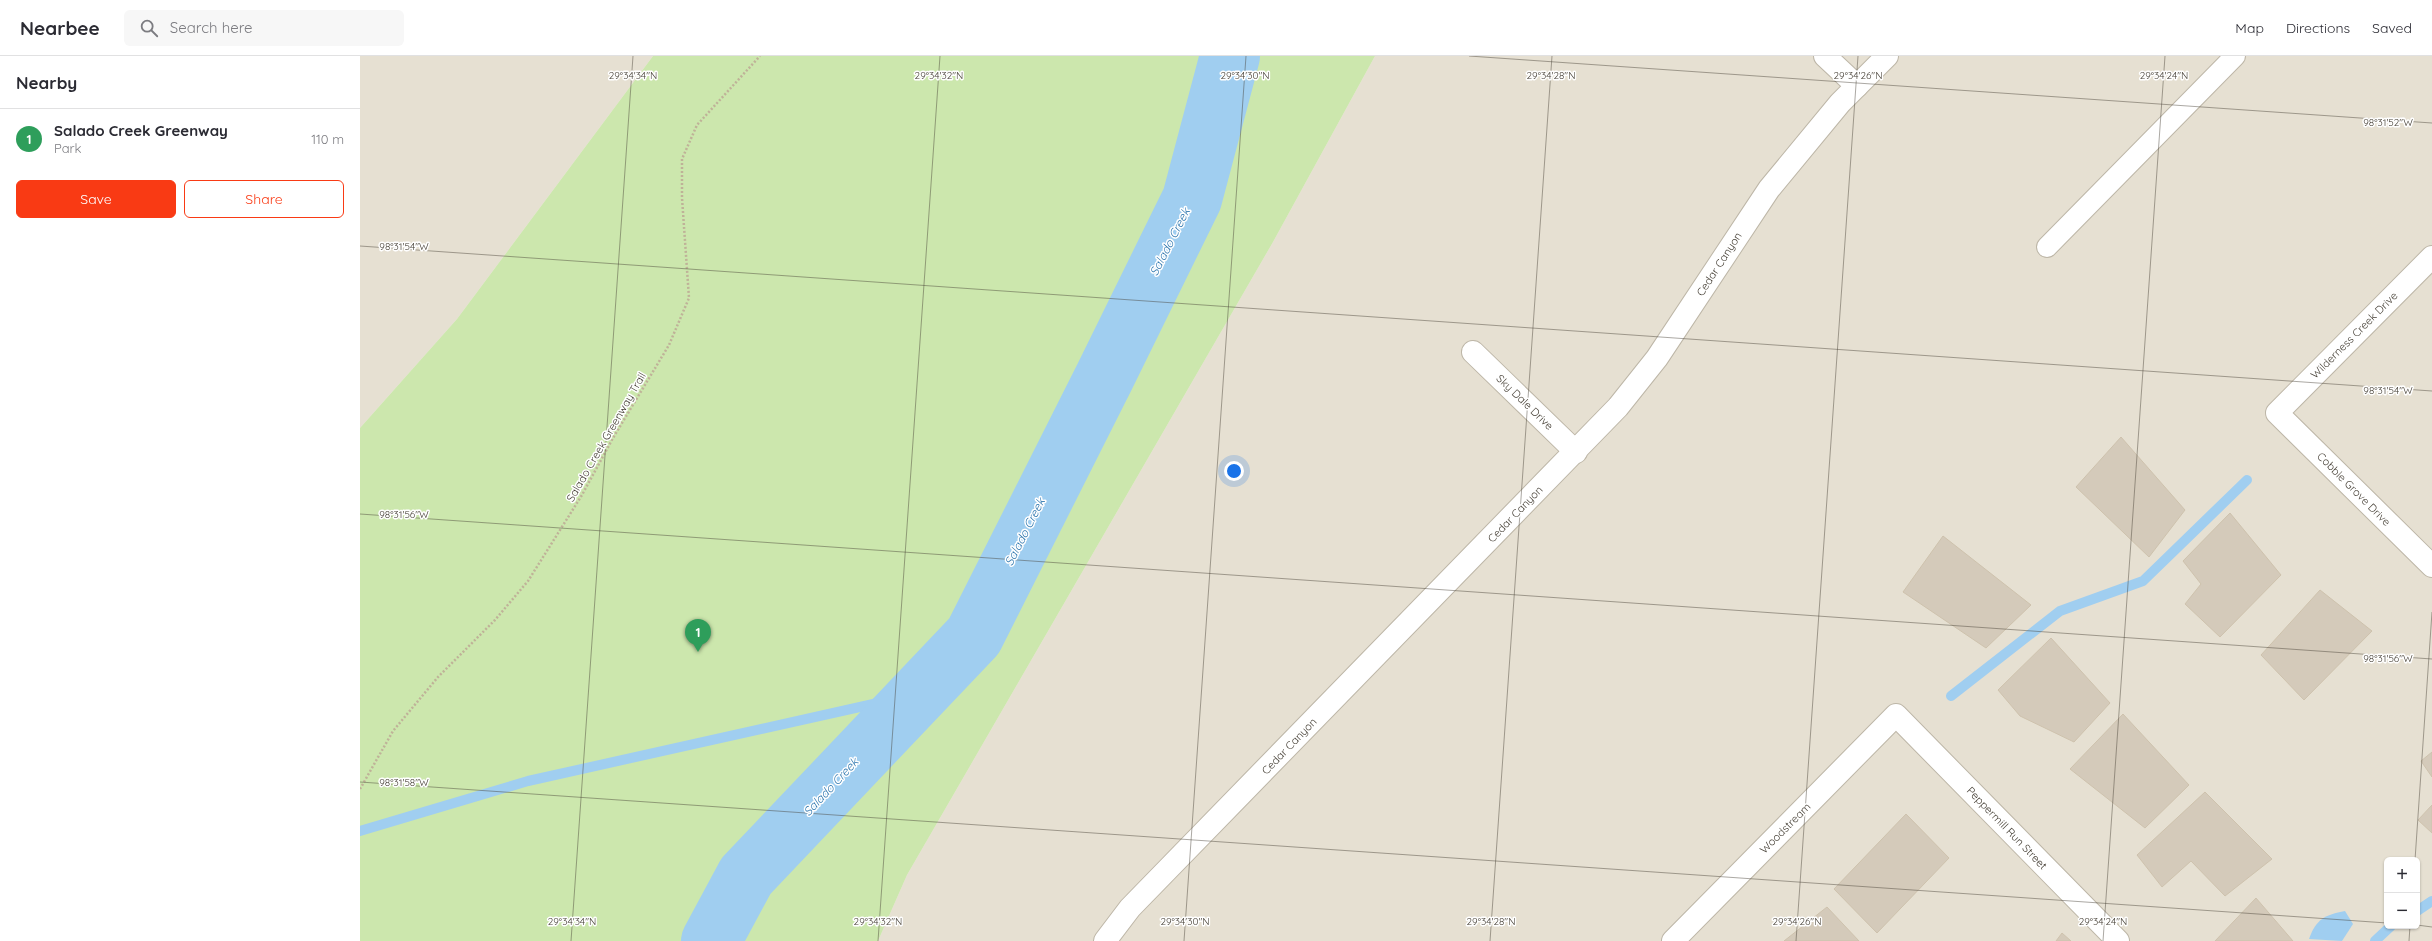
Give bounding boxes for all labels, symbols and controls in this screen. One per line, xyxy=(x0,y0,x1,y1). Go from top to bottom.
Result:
search box xyxy=(124,10,404,46)
text: Nearbee xyxy=(20,16,100,40)
icon: search xyxy=(138,17,160,39)
text: Search here xyxy=(170,18,253,37)
text: Map xyxy=(2235,19,2264,37)
text: Directions xyxy=(2286,19,2350,37)
text: Saved xyxy=(2372,19,2412,37)
text: 29°34'34"N xyxy=(609,69,657,82)
text: 29°34'32"N xyxy=(915,69,963,82)
text: 29°34'30"N xyxy=(1220,69,1270,82)
text: 29°34'28"N xyxy=(1527,69,1575,82)
text: 29°34'26"N xyxy=(1834,69,1882,82)
text: 29°34'24"N xyxy=(2140,69,2188,82)
text: Nearby xyxy=(16,72,77,93)
text: 98°31'52"W xyxy=(2363,116,2413,129)
text: Salado Creek Greenway xyxy=(54,121,228,140)
text: 1 xyxy=(26,131,32,147)
text: 110 m xyxy=(311,131,344,147)
text: Park xyxy=(54,140,82,156)
button: Save xyxy=(16,180,176,218)
button: Share xyxy=(184,180,344,218)
water label: Salado Creek xyxy=(1146,204,1194,278)
street label: Cedar Canyon xyxy=(1693,229,1745,299)
text: 98°31'54"W xyxy=(379,240,429,253)
street label: Wilderness Creek Drive xyxy=(2308,289,2400,381)
street label: Salado Creek Greenway Trail xyxy=(563,370,649,504)
street label: Sky Dale Drive xyxy=(1494,371,1556,433)
text: 98°31'54"W xyxy=(2363,384,2413,397)
street label: Cobble Grove Drive xyxy=(2314,449,2394,529)
your location xyxy=(1224,461,1244,481)
street label: Cedar Canyon xyxy=(1484,483,1546,545)
water label: Salado Creek xyxy=(1001,494,1049,568)
text: 98°31'56"W xyxy=(379,508,429,521)
pin: 1 xyxy=(685,619,711,652)
text: 98°31'56"W xyxy=(2363,652,2413,665)
street label: Cedar Canyon xyxy=(1258,715,1320,777)
water label: Salado Creek xyxy=(800,753,862,819)
text: 98°31'58"W xyxy=(379,776,429,789)
street label: Peppermill Run Street xyxy=(1964,784,2050,873)
street label: Woodstream xyxy=(1757,800,1813,856)
map controls xyxy=(2384,857,2420,929)
button: + xyxy=(2384,857,2420,893)
button: − xyxy=(2384,893,2420,929)
text: 29°34'34"N xyxy=(548,915,596,928)
text: 29°34'32"N xyxy=(854,915,902,928)
text: 29°34'30"N xyxy=(1160,915,1210,928)
text: 29°34'28"N xyxy=(1467,915,1515,928)
text: 29°34'26"N xyxy=(1773,915,1821,928)
text: 29°34'24"N xyxy=(2079,915,2127,928)

